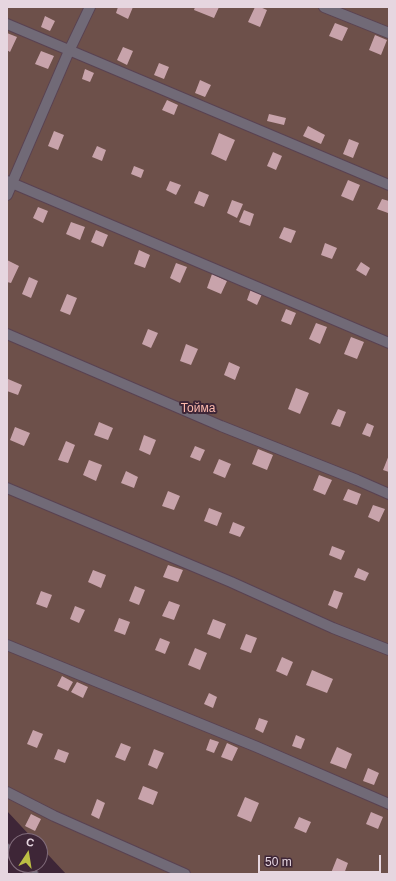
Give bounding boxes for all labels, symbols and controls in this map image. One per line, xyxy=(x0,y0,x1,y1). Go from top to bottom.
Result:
park label: Тойма xyxy=(181,402,215,416)
north arrow xyxy=(8,833,48,873)
text: С xyxy=(25,836,35,849)
scale bar xyxy=(260,847,383,873)
text: 50 m xyxy=(265,855,292,869)

